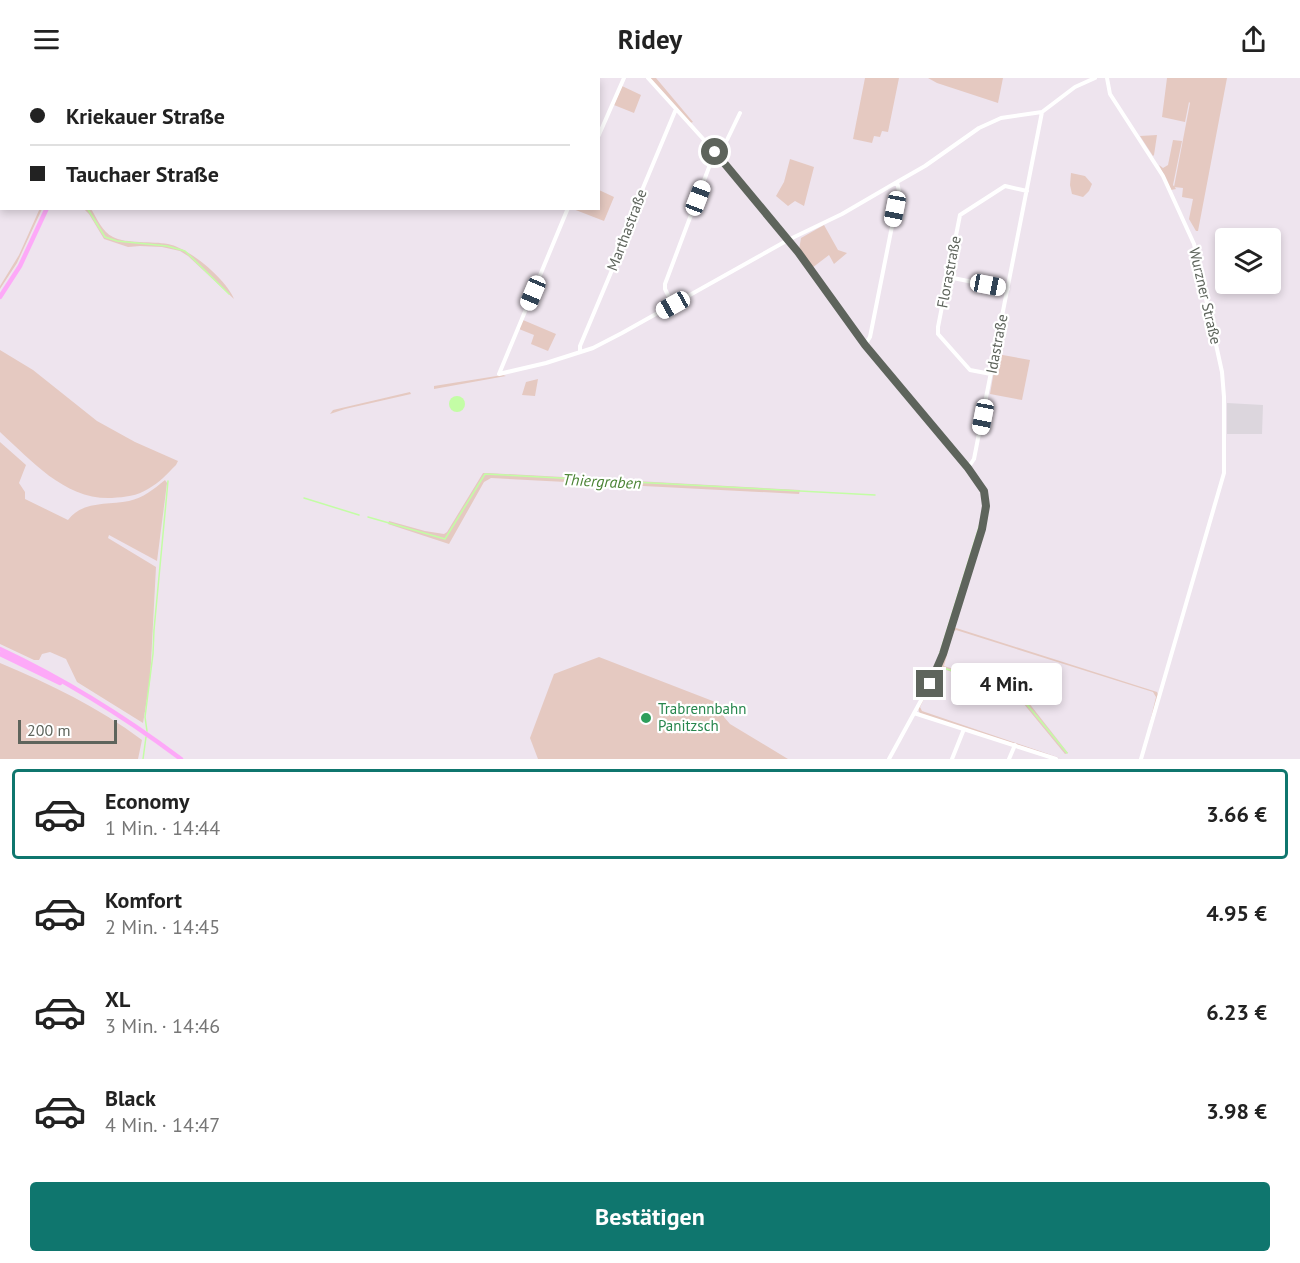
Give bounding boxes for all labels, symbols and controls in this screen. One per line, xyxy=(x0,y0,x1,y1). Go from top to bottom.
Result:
text: Ridey xyxy=(618,22,682,56)
icon: menu xyxy=(30,23,63,56)
icon: share xyxy=(1237,23,1270,56)
text: Kriekauer Straße xyxy=(66,102,225,130)
route start xyxy=(701,138,728,165)
text: Tauchaer Straße xyxy=(66,160,219,188)
car xyxy=(683,178,713,218)
street label: Marthastraße xyxy=(602,186,651,273)
car xyxy=(883,190,907,228)
map controls xyxy=(1215,228,1281,294)
button: layers xyxy=(1215,228,1281,294)
street label: Florastraße xyxy=(932,234,965,310)
street label: Wurzner Straße xyxy=(1185,246,1226,346)
car xyxy=(518,273,548,313)
car xyxy=(969,273,1007,297)
car xyxy=(653,288,693,322)
street label: Idastraße xyxy=(981,312,1012,375)
car xyxy=(971,398,995,436)
water label: Thiergraben xyxy=(562,469,642,493)
callout: 4 Min. xyxy=(951,663,1062,705)
route end xyxy=(916,670,943,697)
text: 4 Min. xyxy=(980,671,1033,697)
place label: Trabrennbahn Panitzsch xyxy=(658,699,746,735)
marker: Trabrennbahn Panitzsch xyxy=(639,711,653,725)
scale bar xyxy=(18,717,117,744)
text: 200 m xyxy=(27,720,70,740)
icon: car xyxy=(33,787,87,841)
text: Economy xyxy=(105,787,189,815)
text: 3.66 € xyxy=(1206,800,1267,828)
text: 1 Min. · 14:44 xyxy=(105,815,220,841)
icon: car xyxy=(33,886,87,940)
text: Komfort xyxy=(105,886,182,914)
text: 4.95 € xyxy=(1206,899,1267,927)
text: 2 Min. · 14:45 xyxy=(105,914,220,940)
icon: car xyxy=(33,985,87,1039)
text: XL xyxy=(105,985,130,1013)
text: 6.23 € xyxy=(1206,998,1267,1026)
text: 3 Min. · 14:46 xyxy=(105,1013,220,1039)
icon: car xyxy=(33,1084,87,1138)
text: Black xyxy=(105,1084,156,1112)
text: 3.98 € xyxy=(1206,1097,1267,1125)
text: 4 Min. · 14:47 xyxy=(105,1112,220,1138)
button: Bestätigen xyxy=(30,1182,1270,1251)

